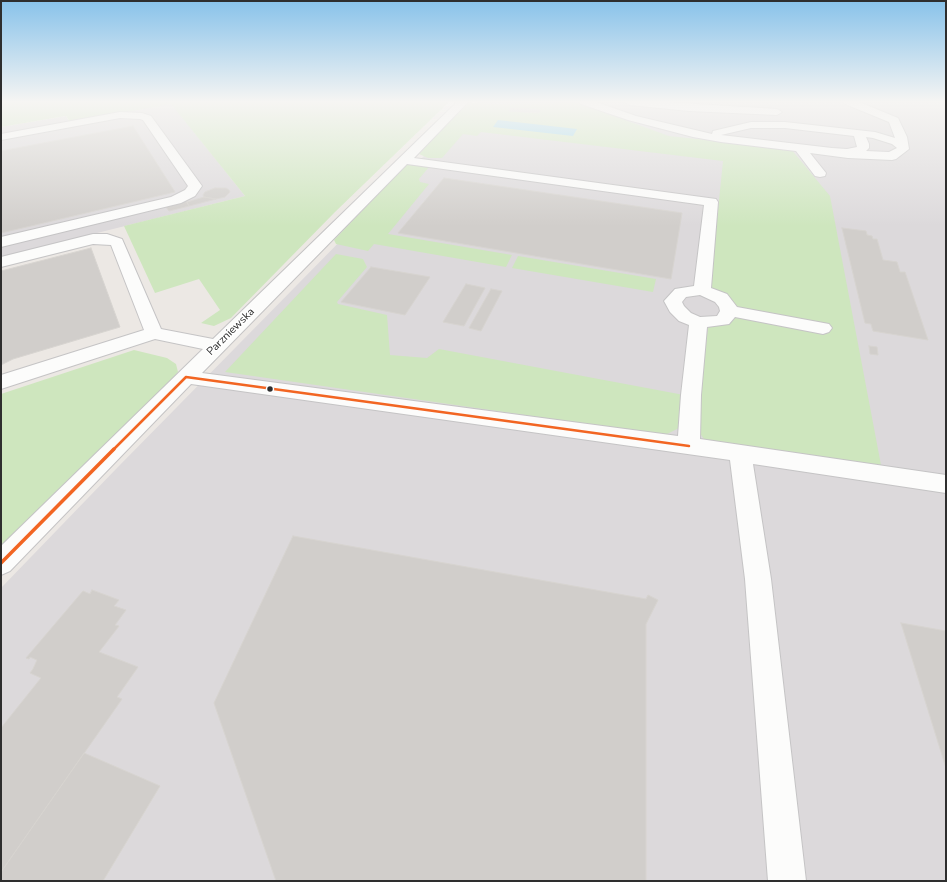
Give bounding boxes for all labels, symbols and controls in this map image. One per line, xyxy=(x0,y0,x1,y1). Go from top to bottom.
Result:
street label: Parzniewska xyxy=(204,305,258,359)
unlabelled marker xyxy=(265,384,275,394)

